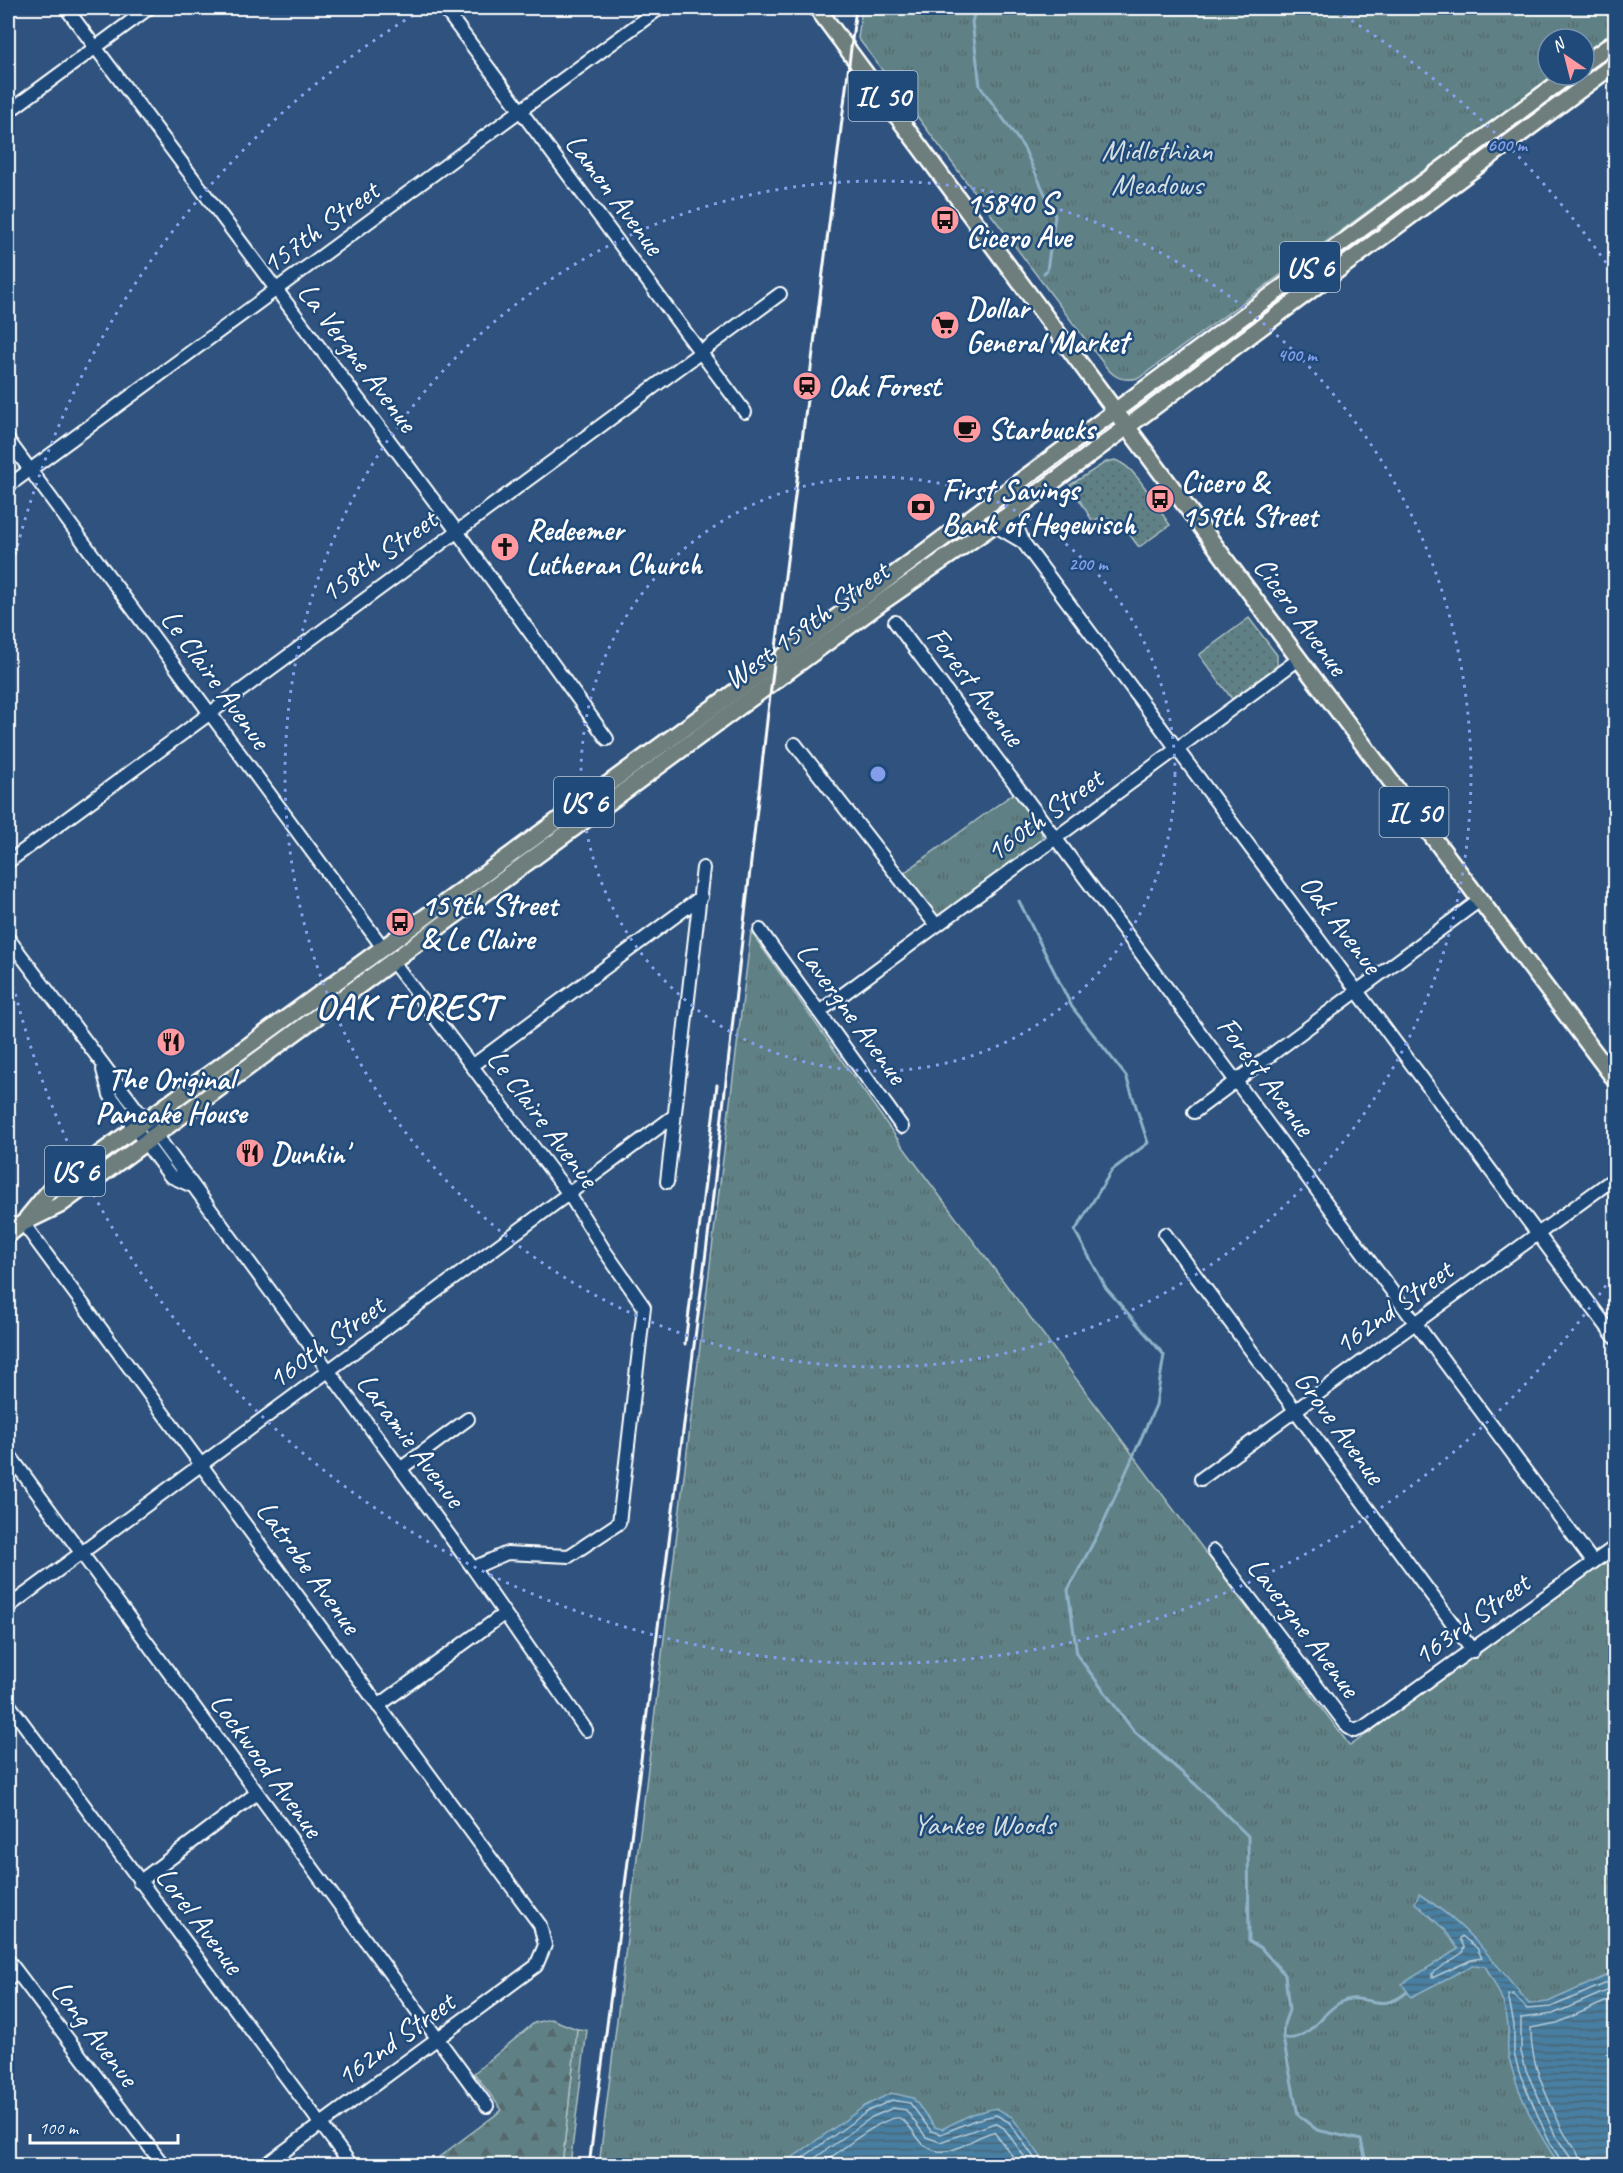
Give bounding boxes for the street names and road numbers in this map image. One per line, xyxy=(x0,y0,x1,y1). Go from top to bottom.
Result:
road number: IL 50 xyxy=(848,71,918,121)
street label: Lamon Avenue xyxy=(557,126,675,264)
street label: 157th Street xyxy=(254,170,389,282)
road number: US 6 xyxy=(1280,242,1340,292)
street label: La Vergne Avenue xyxy=(289,275,428,441)
street label: 158th Street xyxy=(312,499,447,611)
street label: Cicero Avenue xyxy=(1245,549,1358,685)
street label: West 159th Street xyxy=(716,550,899,698)
street label: Le Claire Avenue xyxy=(152,602,281,758)
street label: Forest Avenue xyxy=(919,618,1035,755)
street label: 160th Street xyxy=(978,758,1113,870)
road number: US 6 xyxy=(554,777,614,827)
road number: IL 50 xyxy=(1380,787,1448,837)
street label: Oak Avenue xyxy=(1291,867,1392,983)
street label: Lavergne Avenue xyxy=(788,935,917,1093)
street label: Forest Avenue xyxy=(1209,1008,1325,1145)
street label: Le Claire Avenue xyxy=(479,1041,609,1197)
road number: US 6 xyxy=(45,1146,105,1196)
street label: 162nd Street xyxy=(1326,1249,1462,1363)
street label: 160th Street xyxy=(260,1285,395,1397)
street label: Grove Avenue xyxy=(1286,1363,1395,1493)
street label: Laramie Avenue xyxy=(348,1365,475,1517)
street label: Latrobe Avenue xyxy=(248,1493,372,1643)
street label: Lavergne Avenue xyxy=(1239,1549,1370,1707)
street label: 163rd Street xyxy=(1405,1562,1539,1674)
street label: Lockwood Avenue xyxy=(202,1685,334,1847)
street label: Lorel Avenue xyxy=(147,1859,254,1983)
street label: Long Avenue xyxy=(43,1972,149,2096)
street label: 162nd Street xyxy=(328,1981,464,2095)

